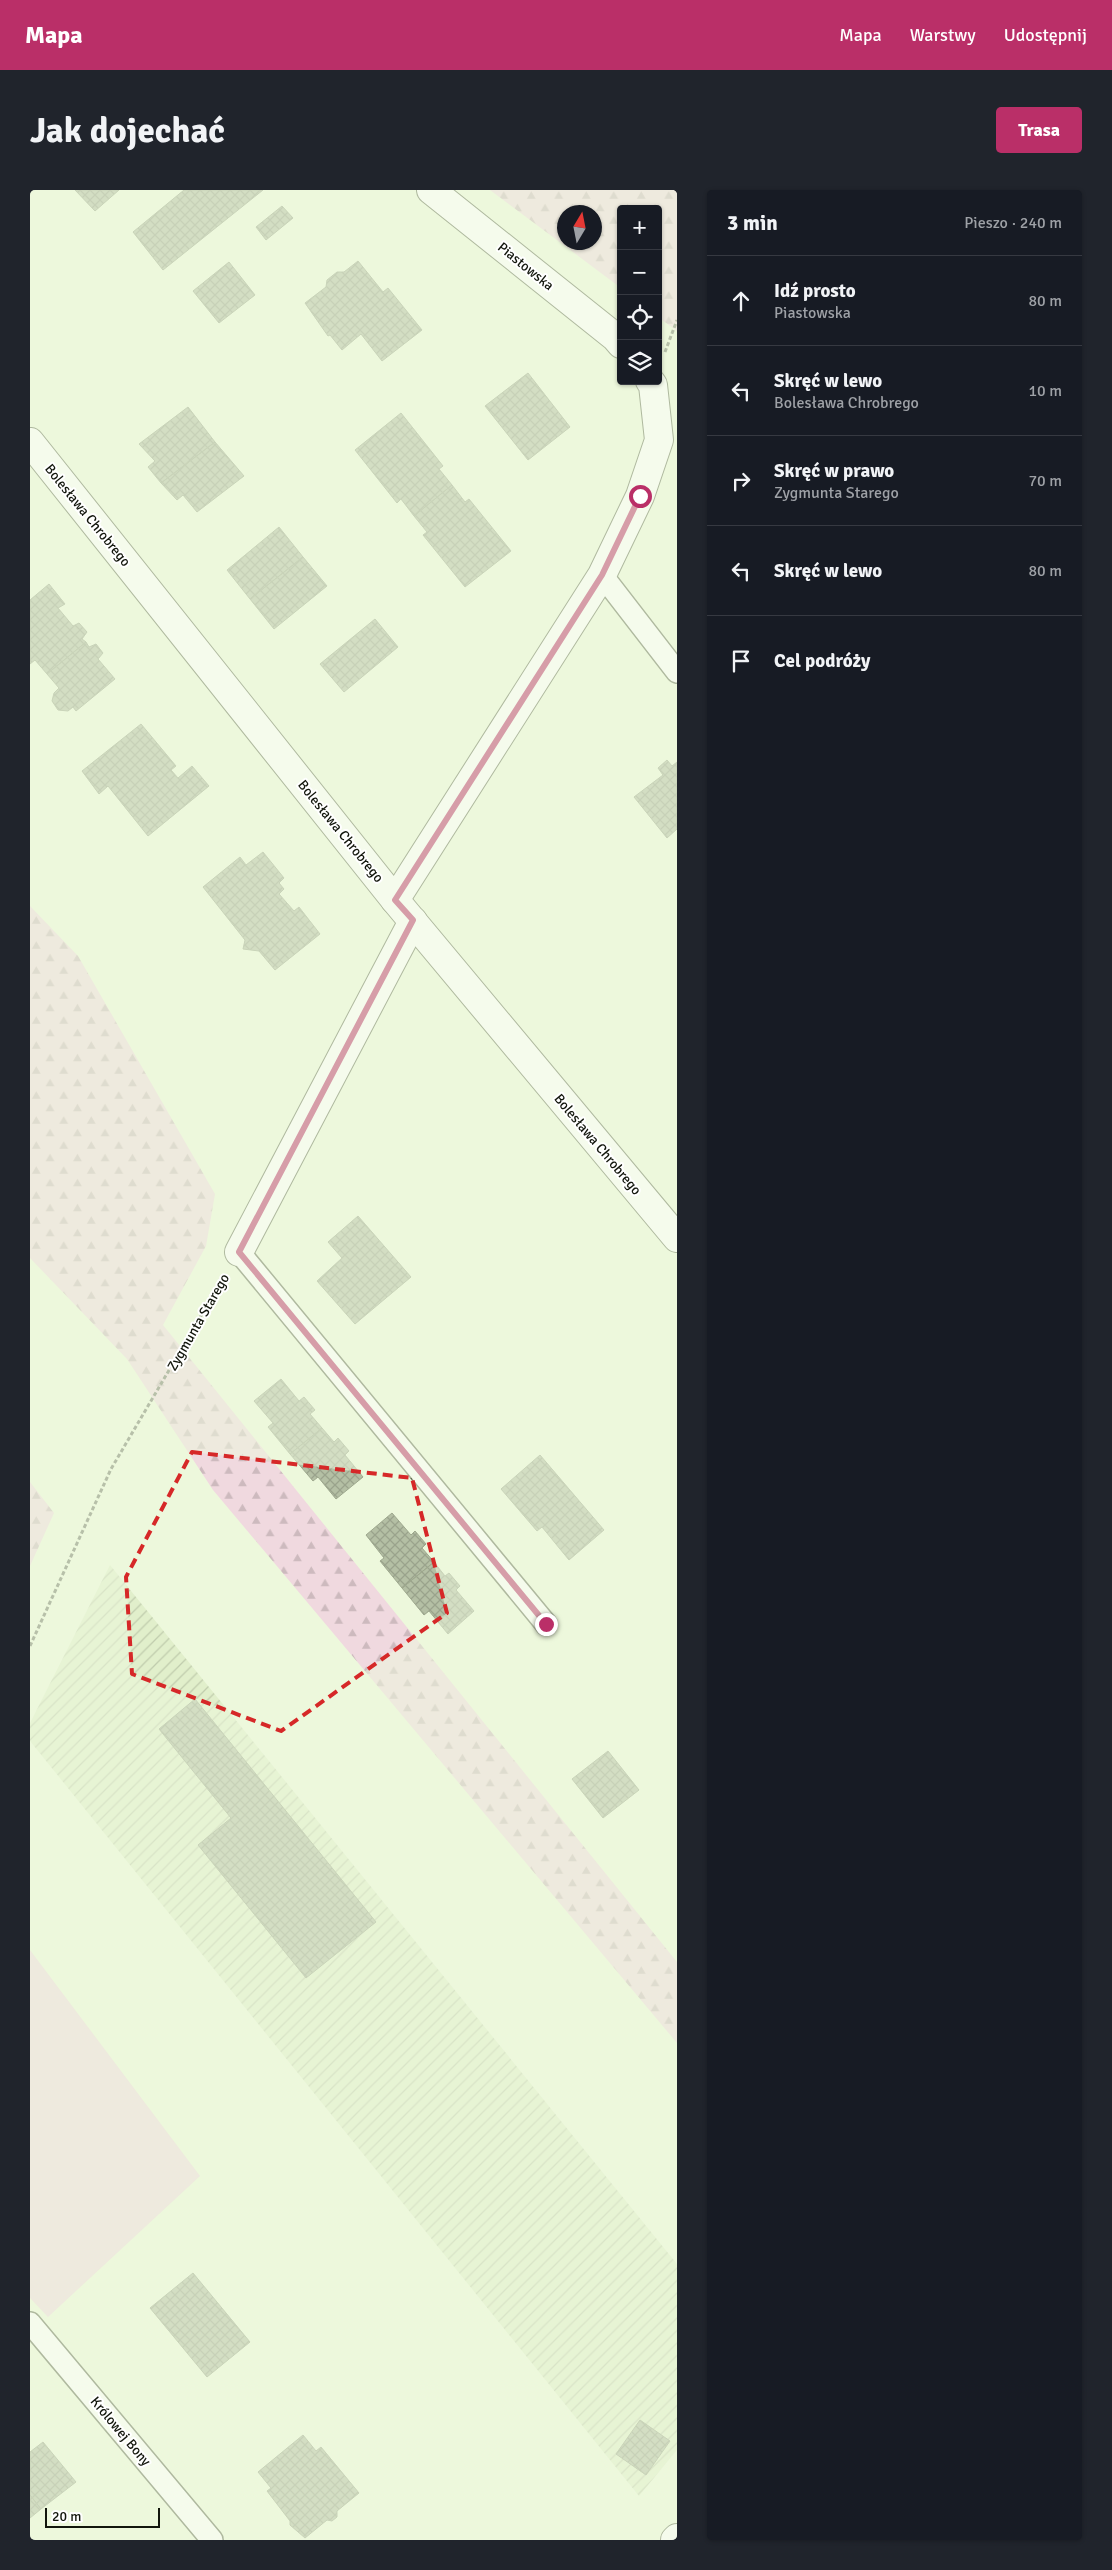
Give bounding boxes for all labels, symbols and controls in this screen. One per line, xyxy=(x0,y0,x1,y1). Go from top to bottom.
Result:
text: Mapa xyxy=(25,20,83,50)
text: Mapa xyxy=(839,24,882,46)
text: Warstwy xyxy=(910,24,976,46)
text: Udostępnij xyxy=(1004,24,1087,46)
button: Trasa xyxy=(996,107,1082,153)
text: Jak dojechać xyxy=(30,109,225,152)
north arrow xyxy=(557,205,602,250)
map controls xyxy=(617,205,662,385)
button: + xyxy=(617,205,662,250)
text: 3 min xyxy=(727,210,778,236)
text: Pieszo · 240 m xyxy=(964,213,1062,233)
street label: Piastowska xyxy=(494,239,557,294)
button: − xyxy=(617,250,662,295)
text: Idź prosto xyxy=(774,279,856,303)
icon: ahead xyxy=(727,287,755,315)
text: 80 m xyxy=(1028,291,1062,311)
button: locate xyxy=(617,295,662,340)
text: Piastowska xyxy=(774,303,851,323)
button: layers xyxy=(617,340,662,385)
text: Skręć w lewo xyxy=(774,369,882,393)
icon: left xyxy=(727,377,755,405)
text: 10 m xyxy=(1028,381,1062,401)
text: Bolesława Chrobrego xyxy=(774,393,919,413)
text: Skręć w prawo xyxy=(774,459,894,483)
street label: Bolesława Chrobrego xyxy=(41,461,134,570)
icon: right xyxy=(727,467,755,495)
text: 70 m xyxy=(1028,471,1062,491)
text: Zygmunta Starego xyxy=(774,483,899,503)
route start xyxy=(629,485,652,508)
icon: left xyxy=(727,557,755,585)
text: Skręć w lewo xyxy=(774,559,882,583)
text: 80 m xyxy=(1028,561,1062,581)
icon: arrive xyxy=(727,647,755,675)
text: Cel podróży xyxy=(774,649,870,673)
street label: Bolesława Chrobrego xyxy=(294,777,387,886)
street label: Bolesława Chrobrego xyxy=(550,1090,645,1198)
street label: Zygmunta Starego xyxy=(164,1271,233,1374)
route end xyxy=(535,1613,558,1636)
street label: Królowej Bony xyxy=(87,2393,155,2470)
scale bar xyxy=(45,2505,160,2528)
text: 20 m xyxy=(52,2508,81,2525)

